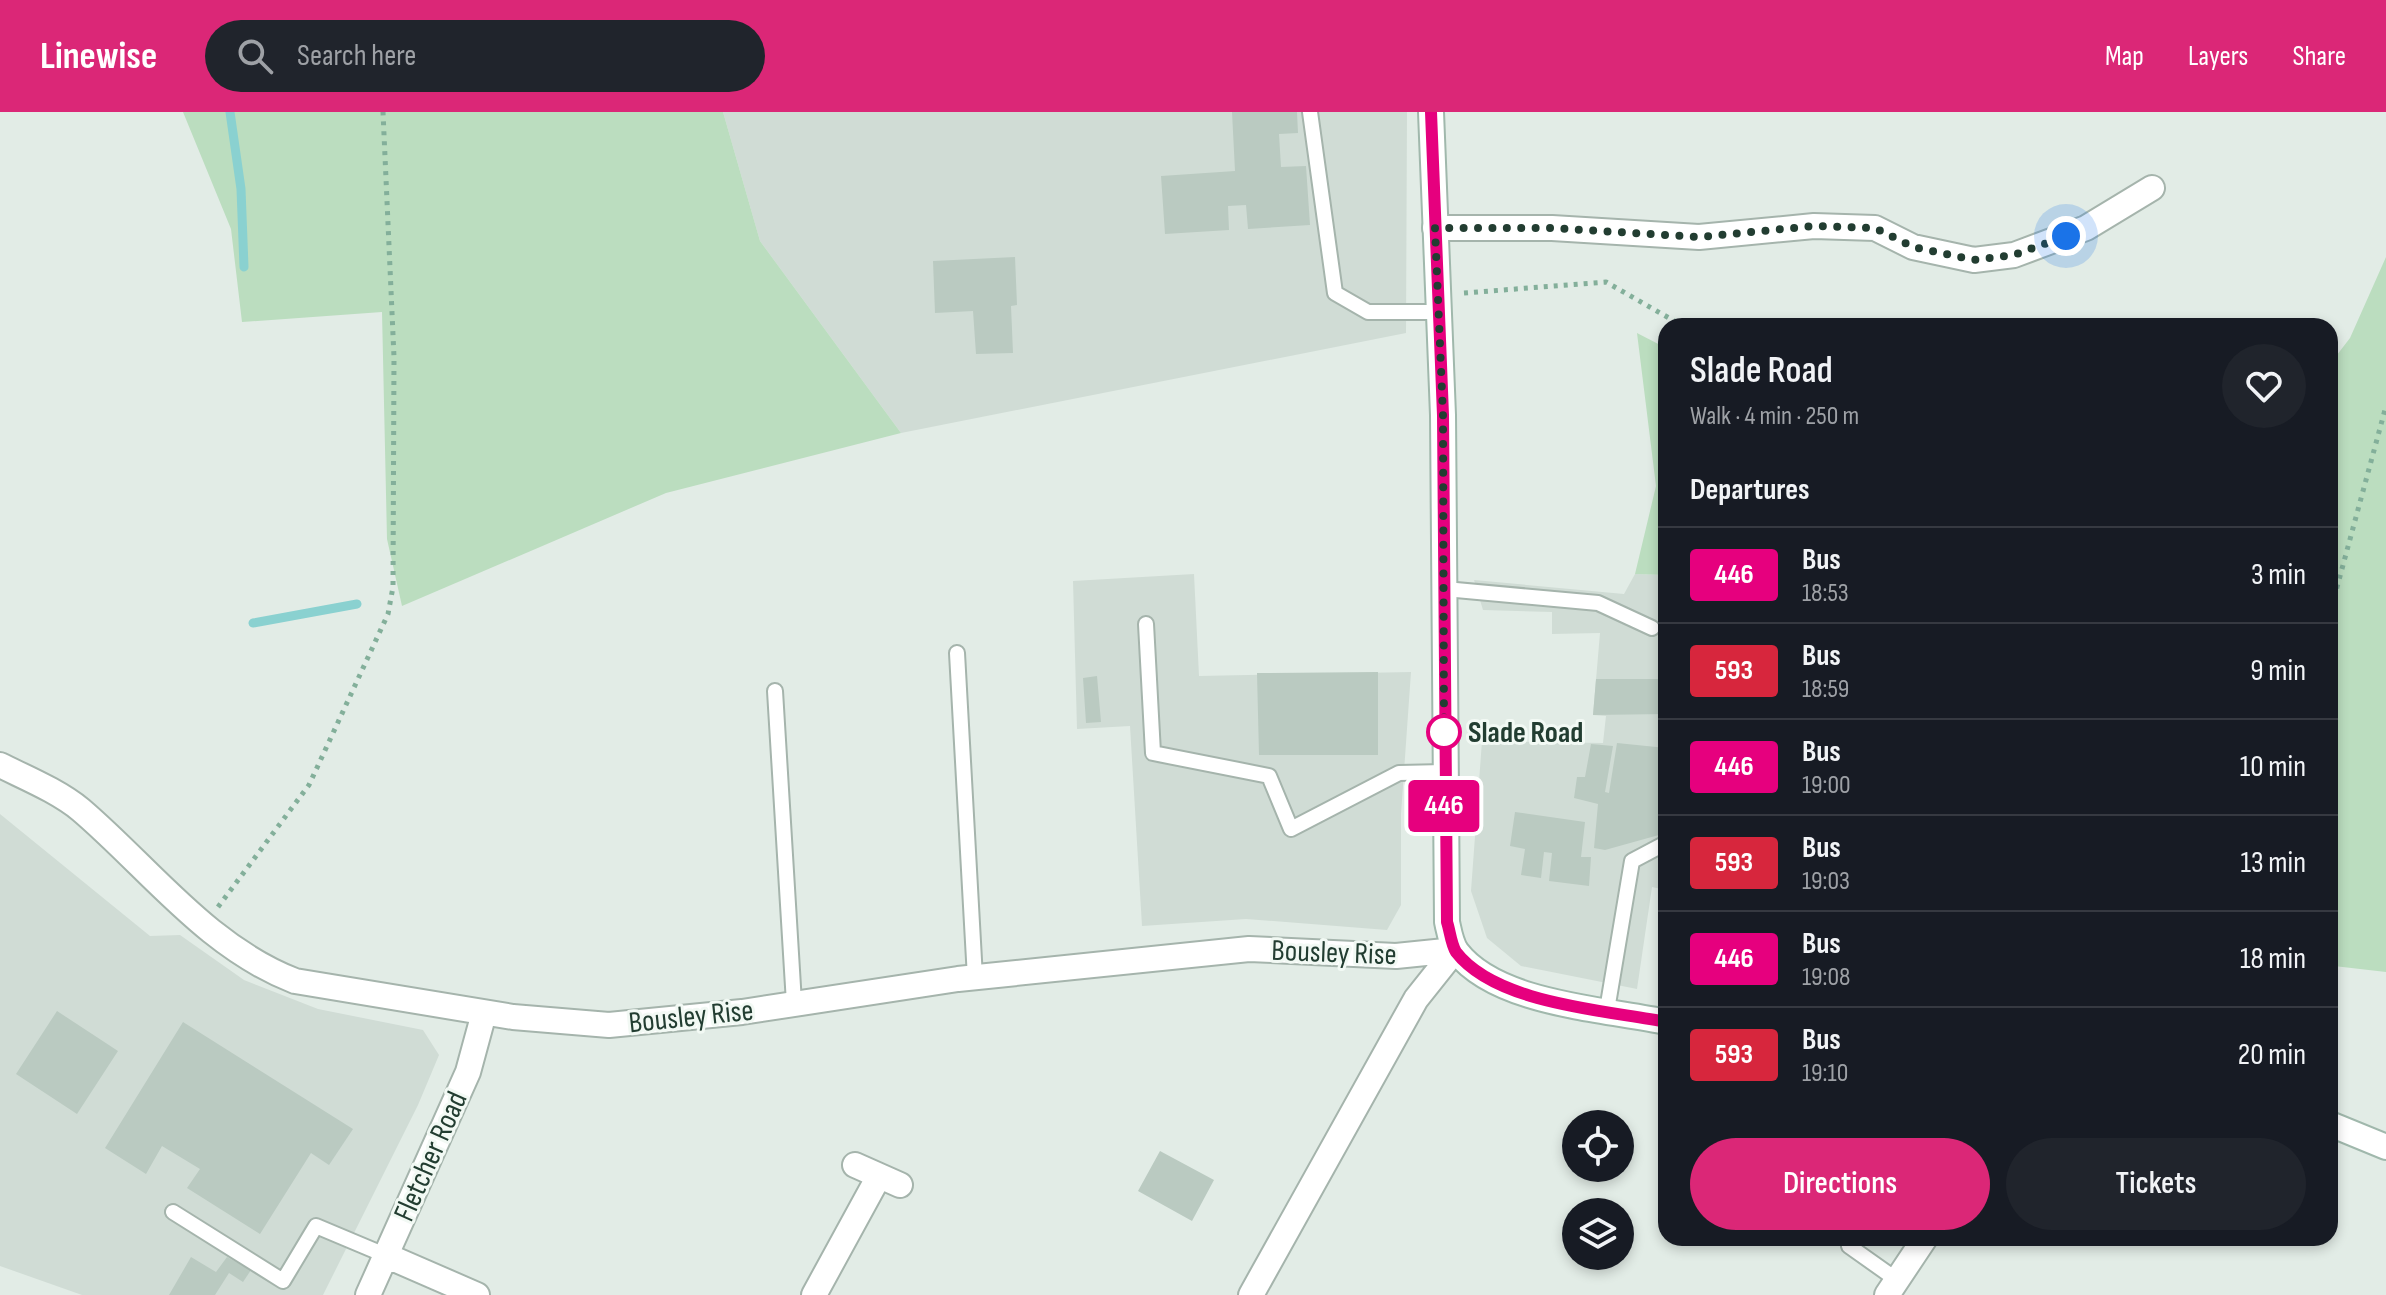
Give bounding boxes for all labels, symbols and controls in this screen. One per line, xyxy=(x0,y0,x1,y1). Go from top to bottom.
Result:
search box xyxy=(205,20,765,92)
text: Linewise xyxy=(40,34,157,79)
icon: search xyxy=(233,34,277,78)
text: Search here xyxy=(297,38,416,74)
text: Map xyxy=(2105,40,2144,73)
text: Layers xyxy=(2188,40,2248,73)
text: Share xyxy=(2292,40,2346,73)
your location xyxy=(2046,216,2086,256)
button: heart xyxy=(2222,344,2306,428)
text: Slade Road xyxy=(1690,348,1833,393)
text: Walk · 4 min · 250 m xyxy=(1690,401,1859,432)
text: Departures xyxy=(1690,472,1810,508)
text: Bus xyxy=(1802,542,1841,578)
text: 3 min xyxy=(2251,557,2306,593)
text: 446 xyxy=(1714,558,1754,591)
text: 18:53 xyxy=(1802,578,1849,609)
text: Bus xyxy=(1802,638,1841,674)
text: 9 min xyxy=(2250,653,2306,689)
text: 593 xyxy=(1715,654,1753,687)
text: 18:59 xyxy=(1802,674,1849,705)
marker: Slade Road xyxy=(1427,715,1461,749)
place label: Slade Road xyxy=(1468,715,1583,751)
text: Bus xyxy=(1802,734,1841,770)
text: 10 min xyxy=(2240,749,2306,785)
text: 446 xyxy=(1714,750,1754,783)
text: 19:00 xyxy=(1802,770,1851,801)
line badge: 446 xyxy=(1398,780,1490,832)
text: 446 xyxy=(1424,789,1464,822)
text: Bus xyxy=(1802,830,1841,866)
text: 13 min xyxy=(2240,845,2306,881)
text: 593 xyxy=(1715,846,1753,879)
text: 19:03 xyxy=(1802,866,1850,897)
text: Bus xyxy=(1802,926,1841,962)
street label: Bousley Rise xyxy=(1271,933,1397,973)
text: 18 min xyxy=(2240,941,2306,977)
text: 446 xyxy=(1714,942,1754,975)
text: 19:08 xyxy=(1802,962,1851,993)
street label: Bousley Rise xyxy=(627,993,755,1041)
text: Bus xyxy=(1802,1022,1841,1058)
text: 20 min xyxy=(2238,1037,2306,1073)
text: 593 xyxy=(1715,1038,1753,1071)
text: 19:10 xyxy=(1802,1058,1848,1089)
street label: Fletcher Road xyxy=(386,1086,475,1227)
map controls xyxy=(1562,1110,1634,1270)
button: locate xyxy=(1562,1110,1634,1182)
button: Directions xyxy=(1690,1138,1990,1230)
button: Tickets xyxy=(2006,1138,2306,1230)
button: layers xyxy=(1562,1198,1634,1270)

